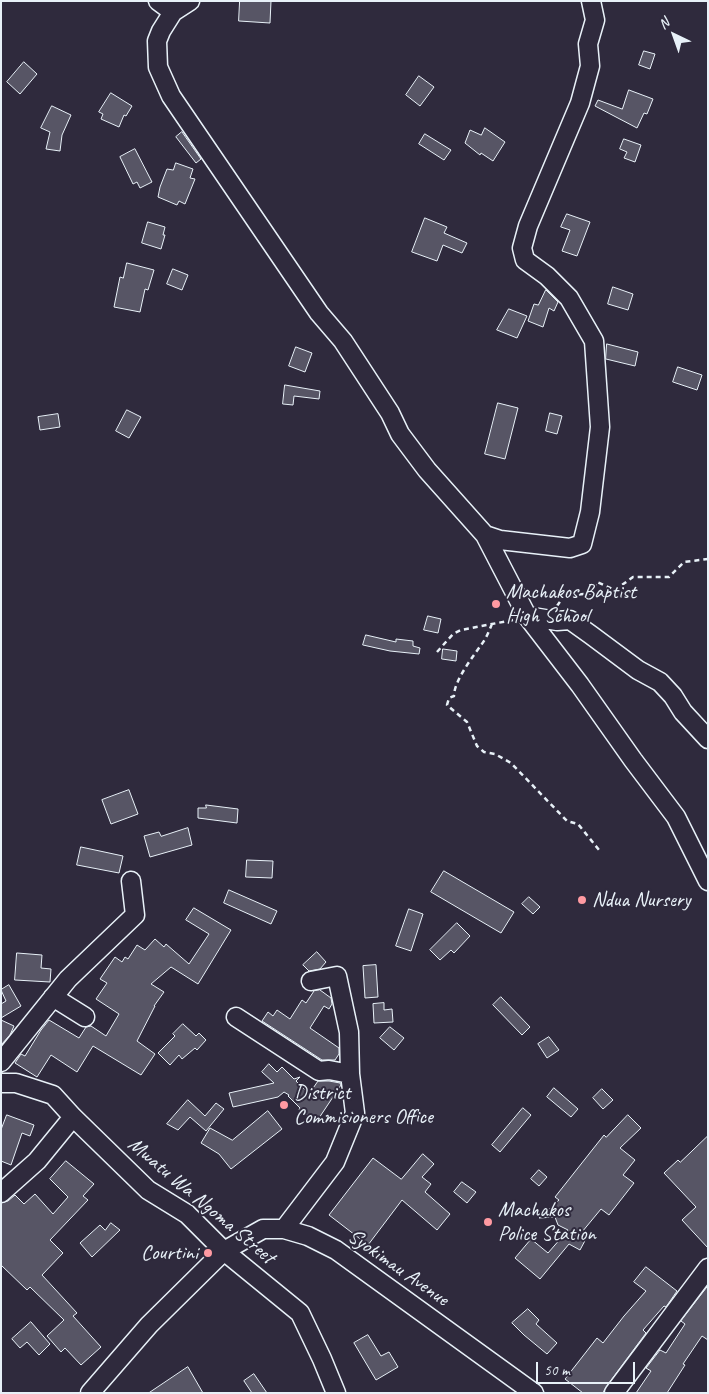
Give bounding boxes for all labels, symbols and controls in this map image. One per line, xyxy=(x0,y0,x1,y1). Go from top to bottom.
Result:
north arrow xyxy=(649,10,699,60)
text: N xyxy=(655,14,673,33)
place label: Machakos Baptist High School xyxy=(506,579,636,629)
marker: Machakos Baptist High School xyxy=(490,598,502,610)
place label: Ndua Nursery xyxy=(592,887,691,913)
marker: Ndua Nursery xyxy=(576,894,588,906)
place label: District Commisioners Office xyxy=(294,1080,433,1130)
marker: District Commisioners Office xyxy=(278,1099,290,1111)
street label: Mwatu Wa Ngoma Street xyxy=(122,1132,280,1270)
place label: Machakos Police Station xyxy=(498,1197,596,1247)
marker: Machakos Police Station xyxy=(482,1216,494,1228)
street label: Syokimau Avenue xyxy=(343,1224,453,1312)
place label: Courtini xyxy=(141,1240,198,1266)
marker: Courtini xyxy=(202,1247,214,1259)
scale bar xyxy=(539,1352,638,1384)
text: 50 m xyxy=(544,1361,570,1380)

